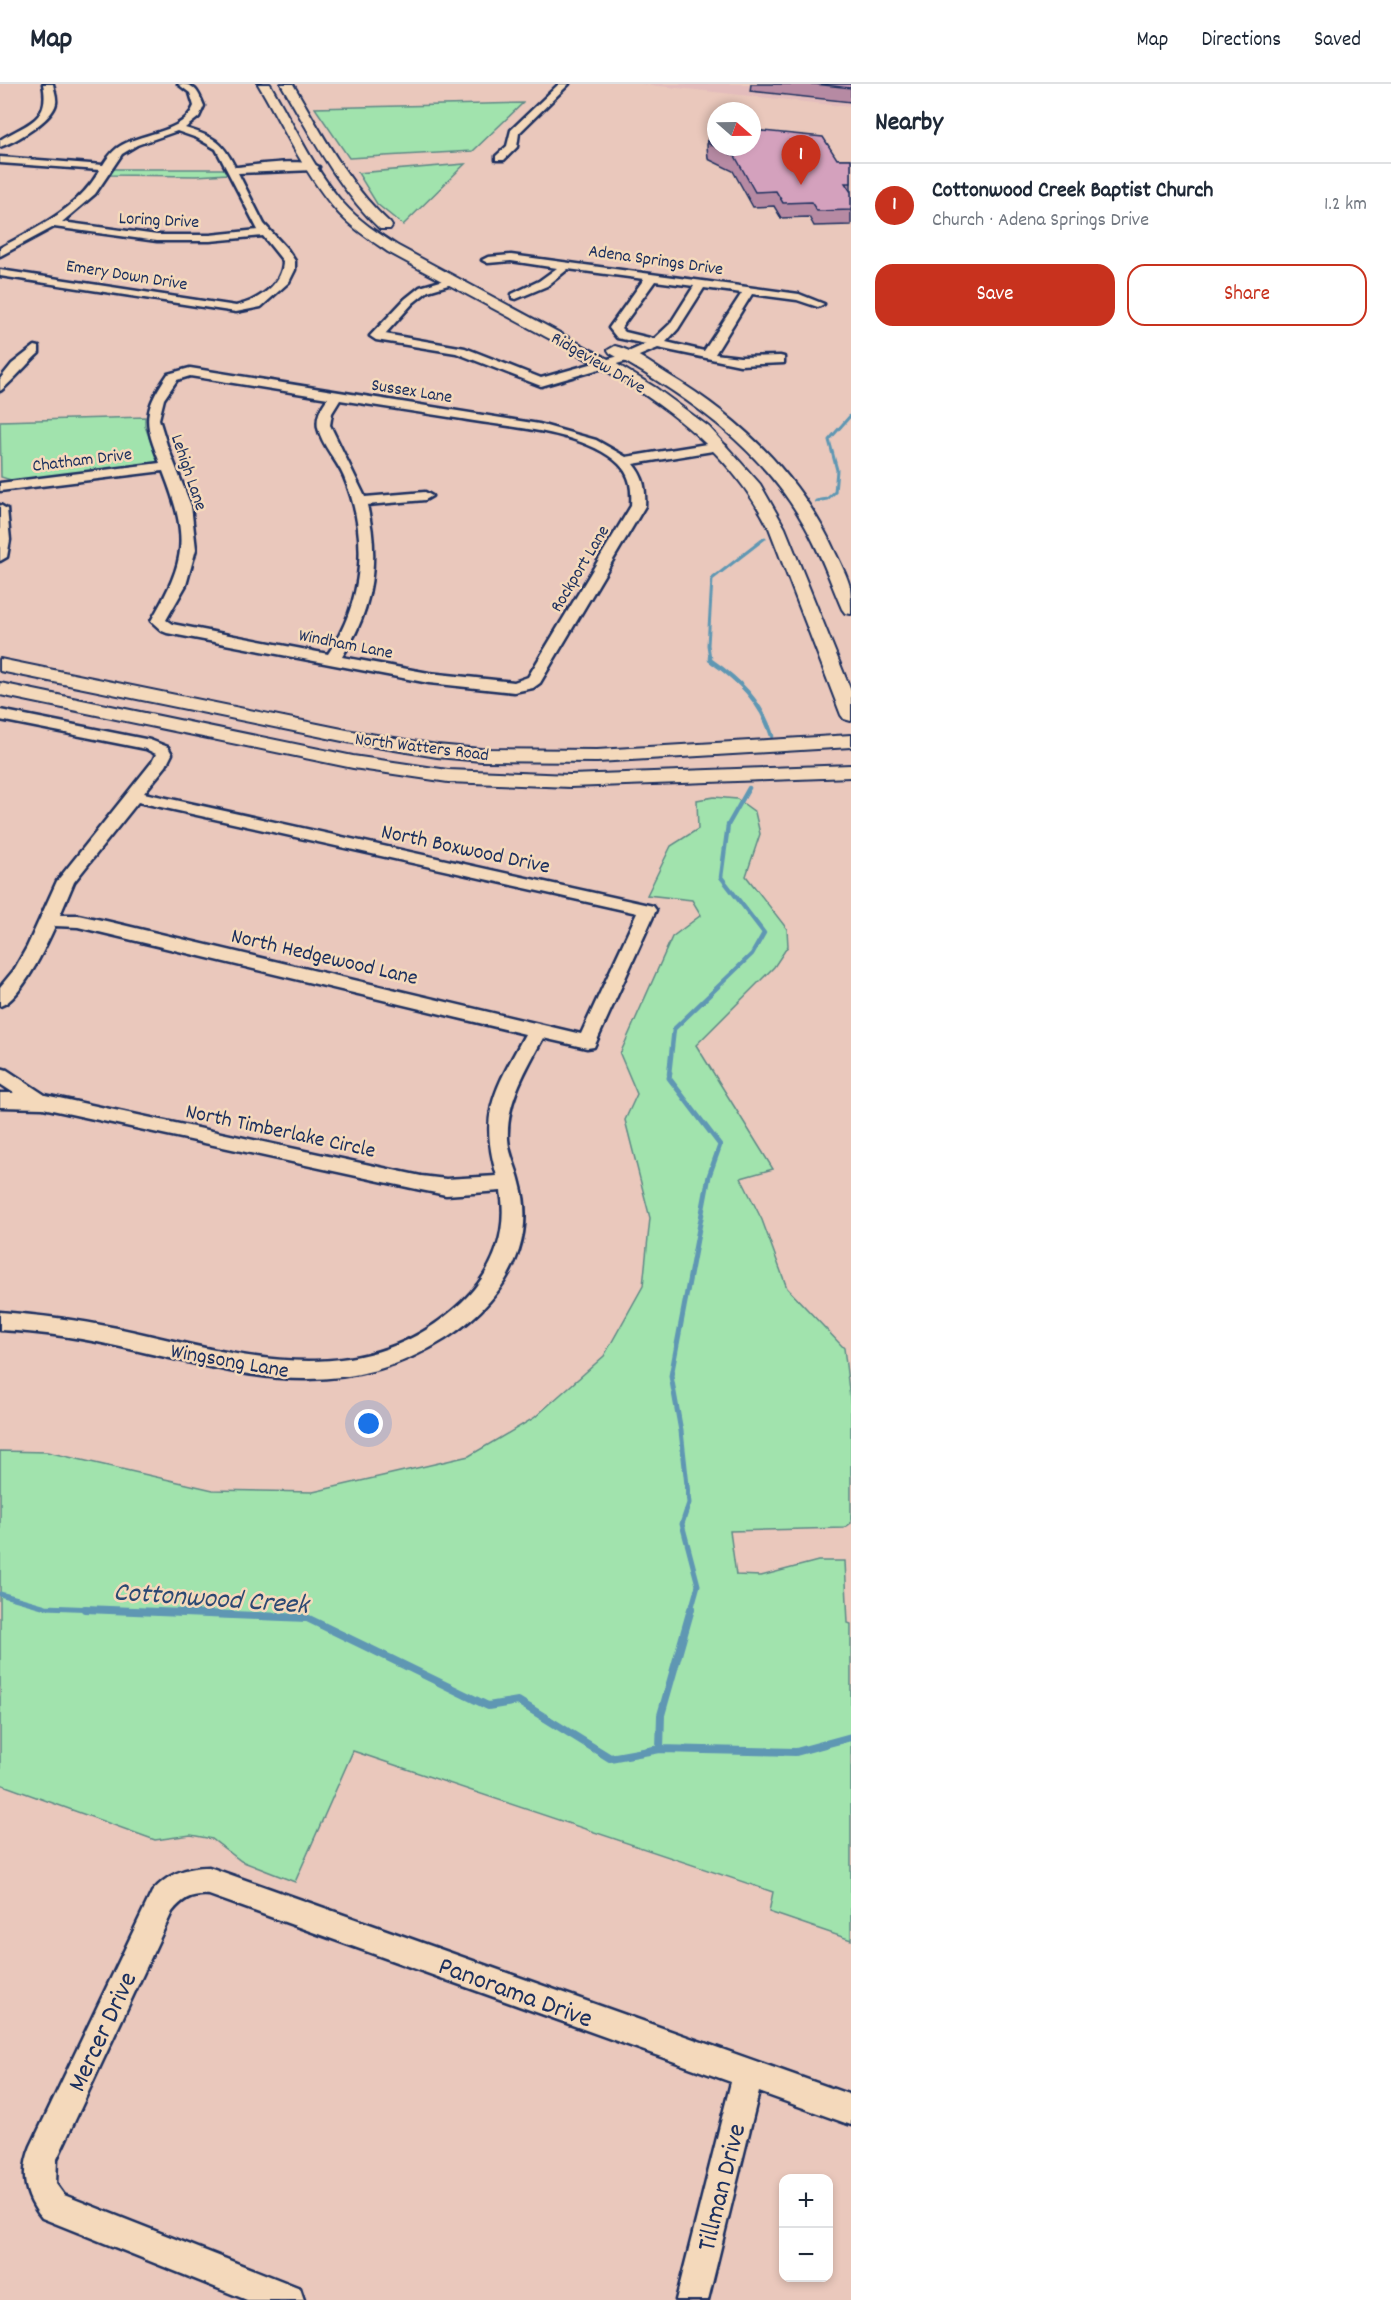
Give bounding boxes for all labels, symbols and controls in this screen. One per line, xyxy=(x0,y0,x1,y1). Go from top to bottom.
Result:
text: Map xyxy=(30,21,72,61)
text: Map xyxy=(1137,26,1168,56)
text: Directions xyxy=(1201,26,1281,56)
text: Saved xyxy=(1314,26,1361,56)
north arrow xyxy=(707,102,761,156)
text: Nearby xyxy=(875,105,943,142)
pin: 1 xyxy=(782,135,820,185)
text: Cottonwood Creek Baptist Church xyxy=(932,176,1213,207)
text: 1 xyxy=(892,191,897,219)
text: 1.2 km xyxy=(1324,191,1367,219)
street label: Loring Drive xyxy=(118,207,200,236)
text: Church · Adena Springs Drive xyxy=(932,207,1149,235)
street label: Adena Springs Drive xyxy=(587,240,725,283)
street label: Emery Down Drive xyxy=(64,255,189,298)
button: Save xyxy=(875,264,1115,326)
button: Share xyxy=(1127,264,1367,326)
street label: Ridgeview Drive xyxy=(546,327,650,401)
street label: Sussex Lane xyxy=(369,374,454,411)
street label: Lehigh Lane xyxy=(163,431,212,514)
street label: Chatham Drive xyxy=(31,443,134,480)
street label: Rockport Lane xyxy=(545,521,617,617)
street label: Windham Lane xyxy=(296,624,395,667)
street label: North Watters Road xyxy=(353,728,490,769)
street label: North Boxwood Drive xyxy=(378,817,553,883)
street label: North Hedgewood Lane xyxy=(228,922,421,995)
street label: North Timberlake Circle xyxy=(182,1097,378,1168)
street label: Wingsong Lane xyxy=(168,1337,291,1388)
your location xyxy=(354,1409,383,1438)
water label: Cottonwood Creek xyxy=(112,1574,312,1628)
street label: Panorama Drive xyxy=(432,1948,597,2040)
street label: Mercer Drive xyxy=(59,1966,149,2099)
street label: Tillman Drive xyxy=(689,2120,758,2256)
map controls xyxy=(779,2174,833,2282)
button: + xyxy=(779,2174,833,2228)
button: − xyxy=(779,2228,833,2282)

